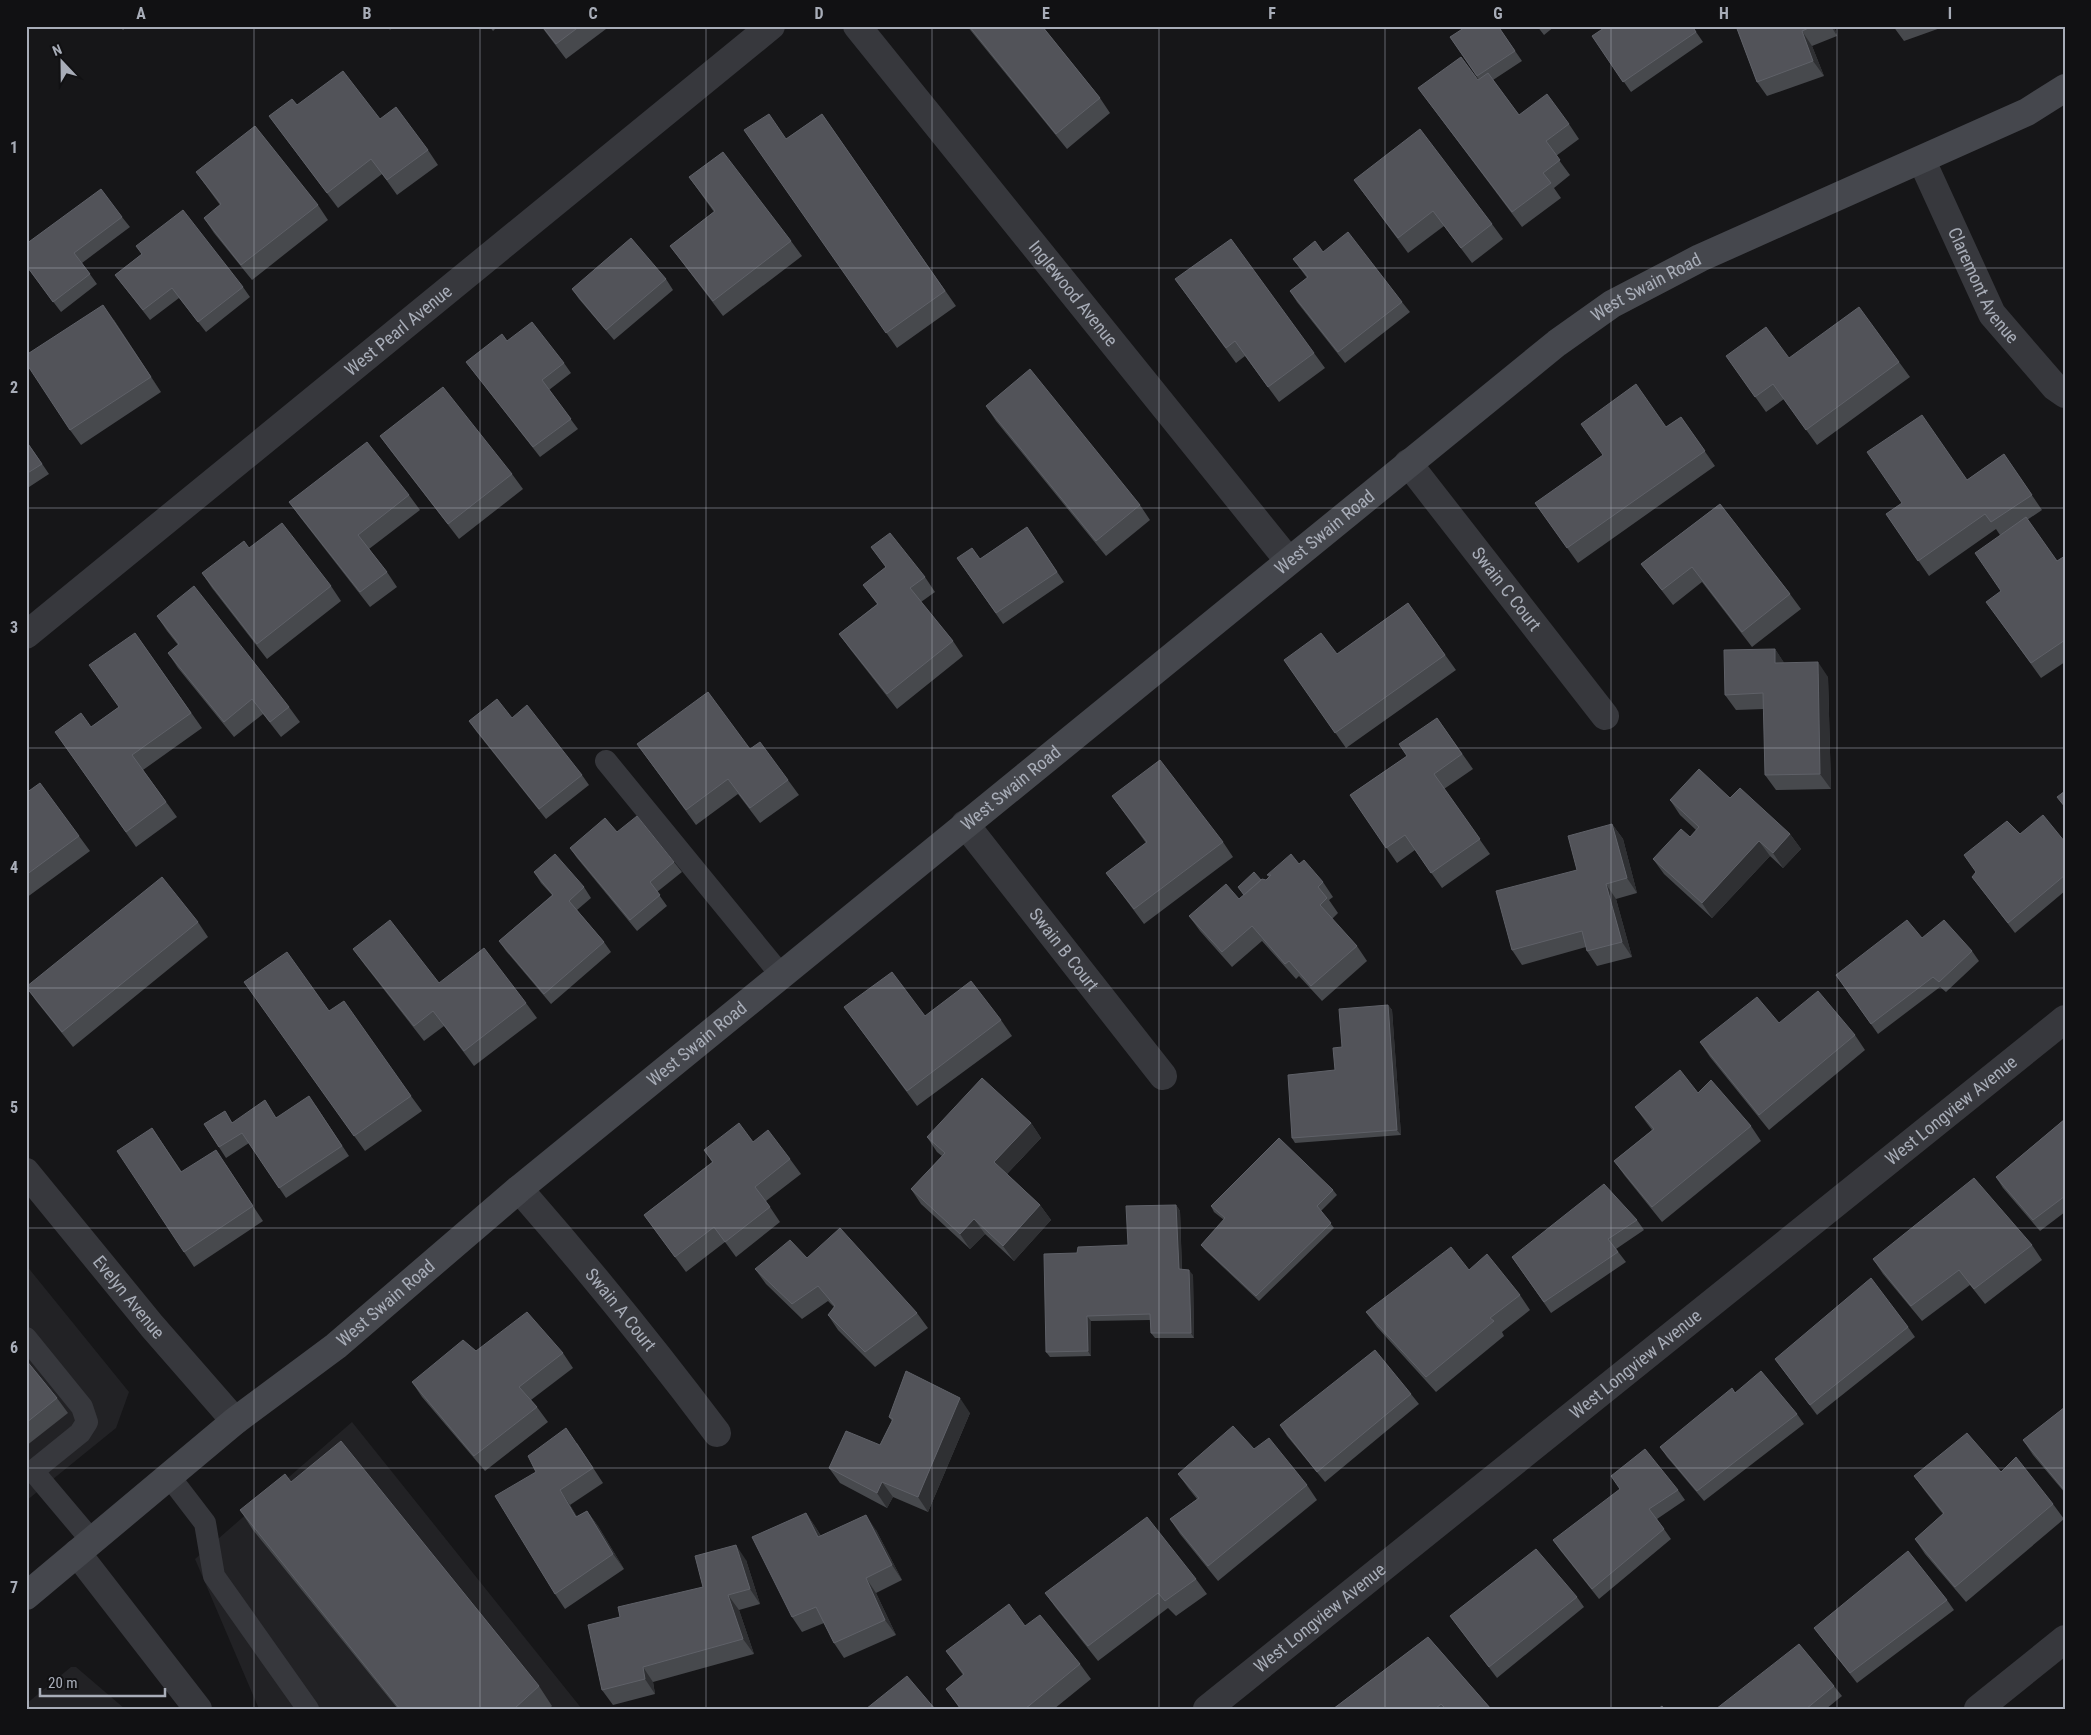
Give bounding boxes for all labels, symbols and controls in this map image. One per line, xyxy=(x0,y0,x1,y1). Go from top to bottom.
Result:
text: A xyxy=(136,4,146,23)
text: B xyxy=(363,4,372,23)
text: C xyxy=(588,4,598,23)
text: D xyxy=(814,4,824,23)
text: E xyxy=(1042,4,1050,23)
text: F xyxy=(1268,4,1276,23)
text: G xyxy=(1493,4,1503,23)
text: H xyxy=(1719,4,1729,23)
text: I xyxy=(1948,4,1952,23)
north arrow xyxy=(38,38,88,88)
text: N xyxy=(50,41,64,59)
text: 1 xyxy=(10,138,18,157)
street label: Claremont Avenue xyxy=(1944,224,2023,347)
street label: Inglewood Avenue xyxy=(1025,236,1122,350)
street label: West Swain Road xyxy=(1587,248,1705,326)
street label: West Pearl Avenue xyxy=(340,280,456,380)
text: 2 xyxy=(10,378,18,397)
street label: West Swain Road xyxy=(1270,485,1379,579)
street label: Swain C Court xyxy=(1468,543,1546,635)
text: 3 xyxy=(10,618,18,637)
street label: West Swain Road xyxy=(956,741,1065,835)
text: 4 xyxy=(10,858,18,877)
street label: Swain B Court xyxy=(1025,904,1103,995)
street label: West Swain Road xyxy=(642,997,751,1090)
street label: West Longview Avenue xyxy=(1881,1051,2021,1169)
text: 5 xyxy=(10,1098,18,1117)
street label: Evelyn Avenue xyxy=(89,1251,169,1343)
street label: West Swain Road xyxy=(332,1255,439,1351)
street label: Swain A Court xyxy=(581,1264,661,1355)
street label: West Longview Avenue xyxy=(1565,1305,1705,1423)
text: 6 xyxy=(10,1338,18,1357)
street label: West Longview Avenue xyxy=(1250,1559,1390,1677)
text: 7 xyxy=(10,1578,18,1597)
scale bar xyxy=(40,1665,165,1697)
text: 20 m xyxy=(48,1674,78,1692)

